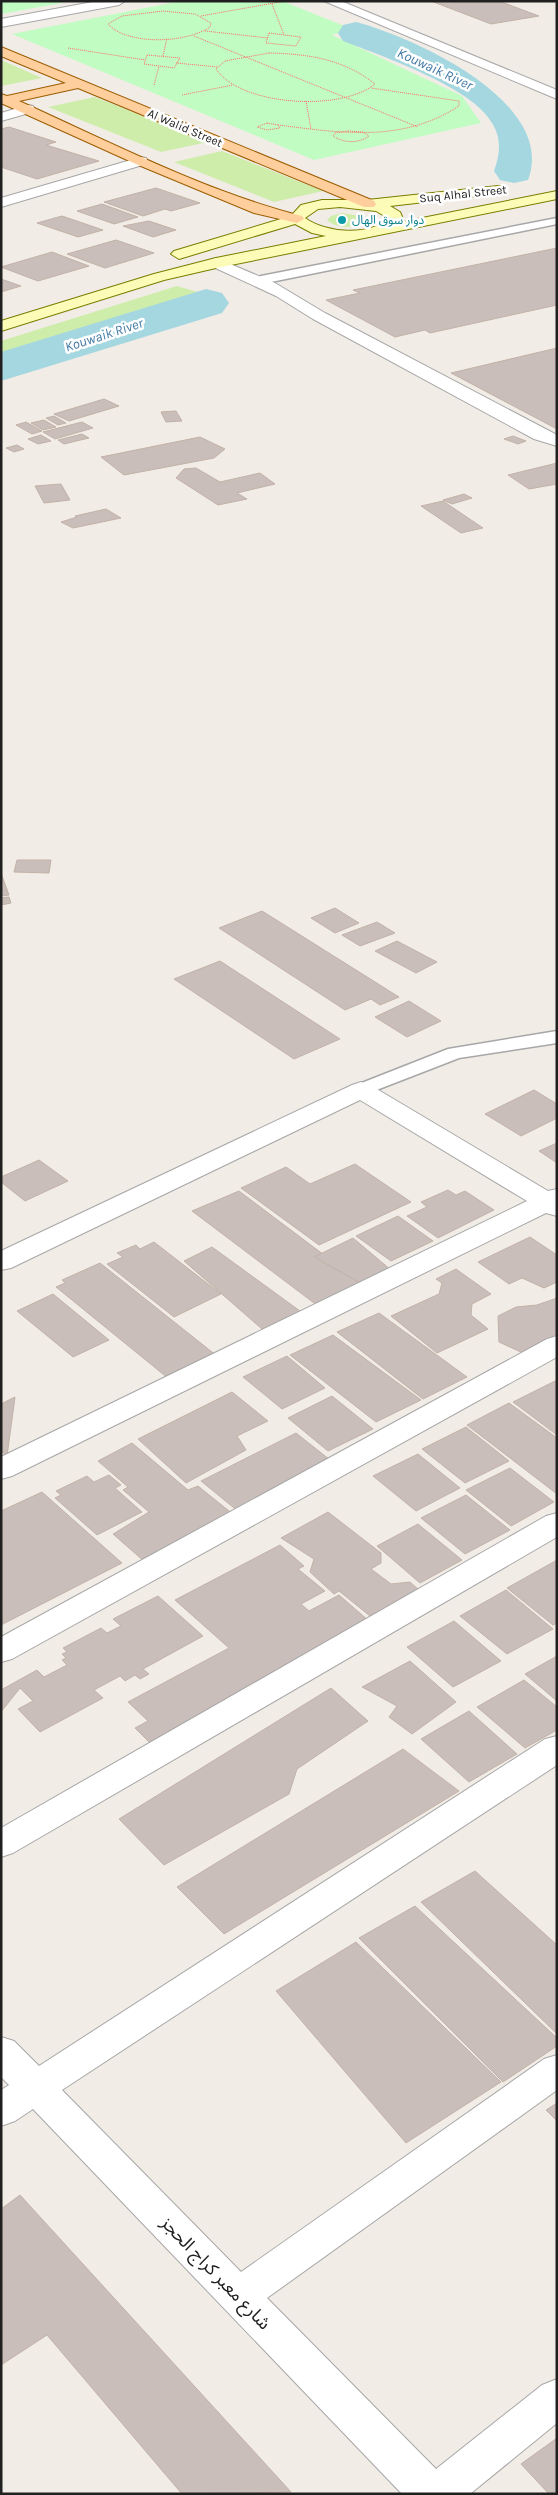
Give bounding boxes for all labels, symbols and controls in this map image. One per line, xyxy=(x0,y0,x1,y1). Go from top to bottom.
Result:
water label: Kouwaik River xyxy=(395,44,477,94)
street label: Al Walid Street xyxy=(145,106,225,150)
street label: Suq Alhal Street xyxy=(419,182,508,206)
place label: دوار سوق الهال xyxy=(352,213,425,227)
marker: دوار سوق الهال xyxy=(336,214,348,226)
water label: Kouwaik River xyxy=(63,314,146,356)
street label: شارع معبر كراج الحجز xyxy=(153,2211,276,2336)

